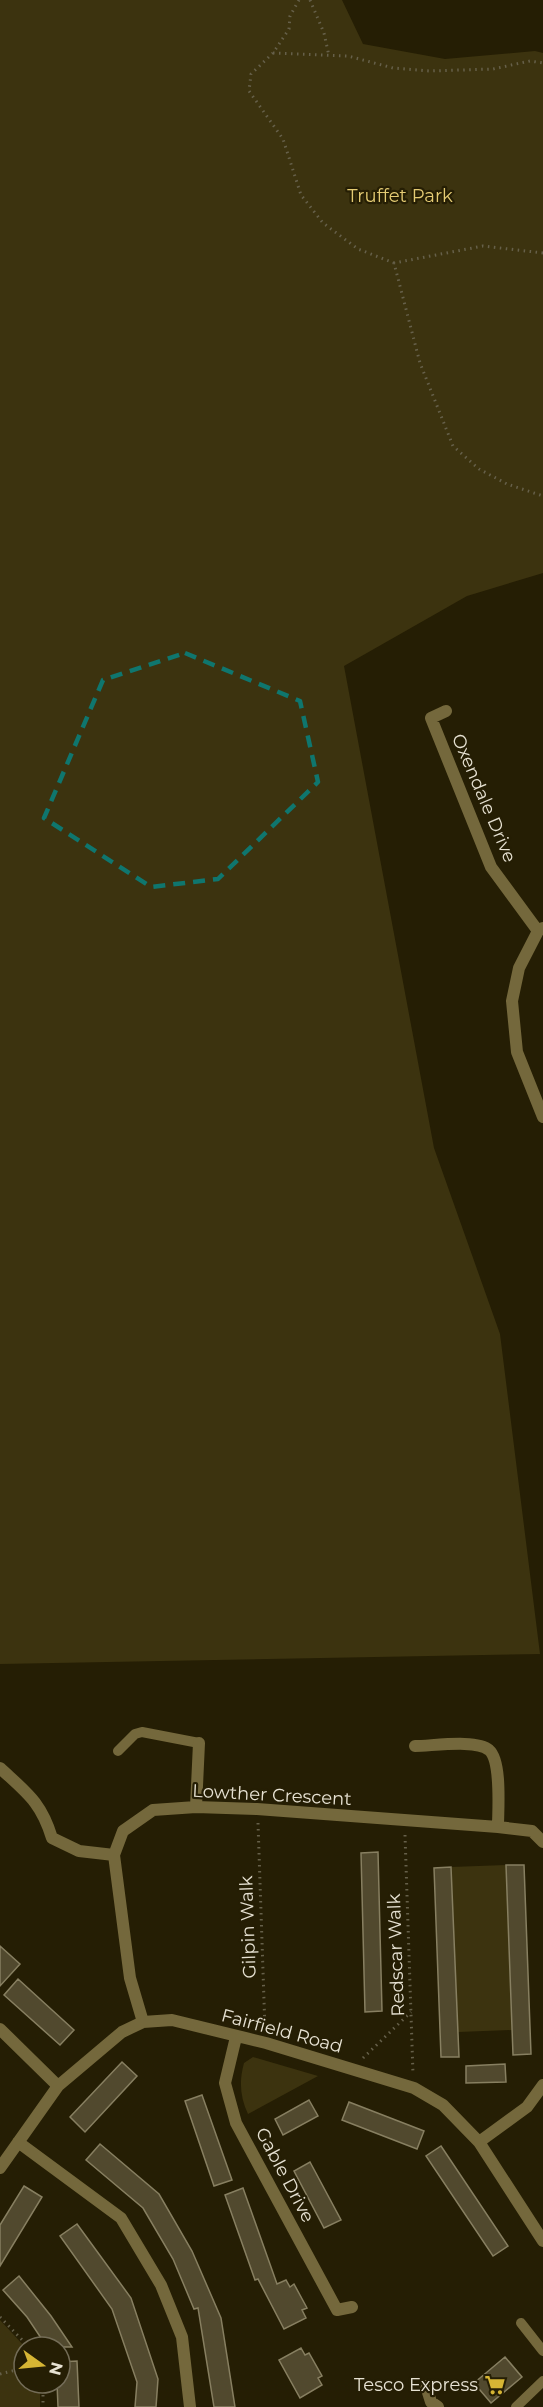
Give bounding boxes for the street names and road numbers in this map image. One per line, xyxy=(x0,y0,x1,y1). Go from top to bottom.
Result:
street label: Oxendale Drive xyxy=(447,730,521,866)
street label: Lowther Crescent xyxy=(192,1780,352,1810)
street label: Gilpin Walk xyxy=(235,1875,261,1979)
street label: Redscar Walk xyxy=(383,1893,409,2017)
street label: Fairfield Road xyxy=(219,2004,345,2058)
street label: Gable Drive xyxy=(251,2124,319,2226)

